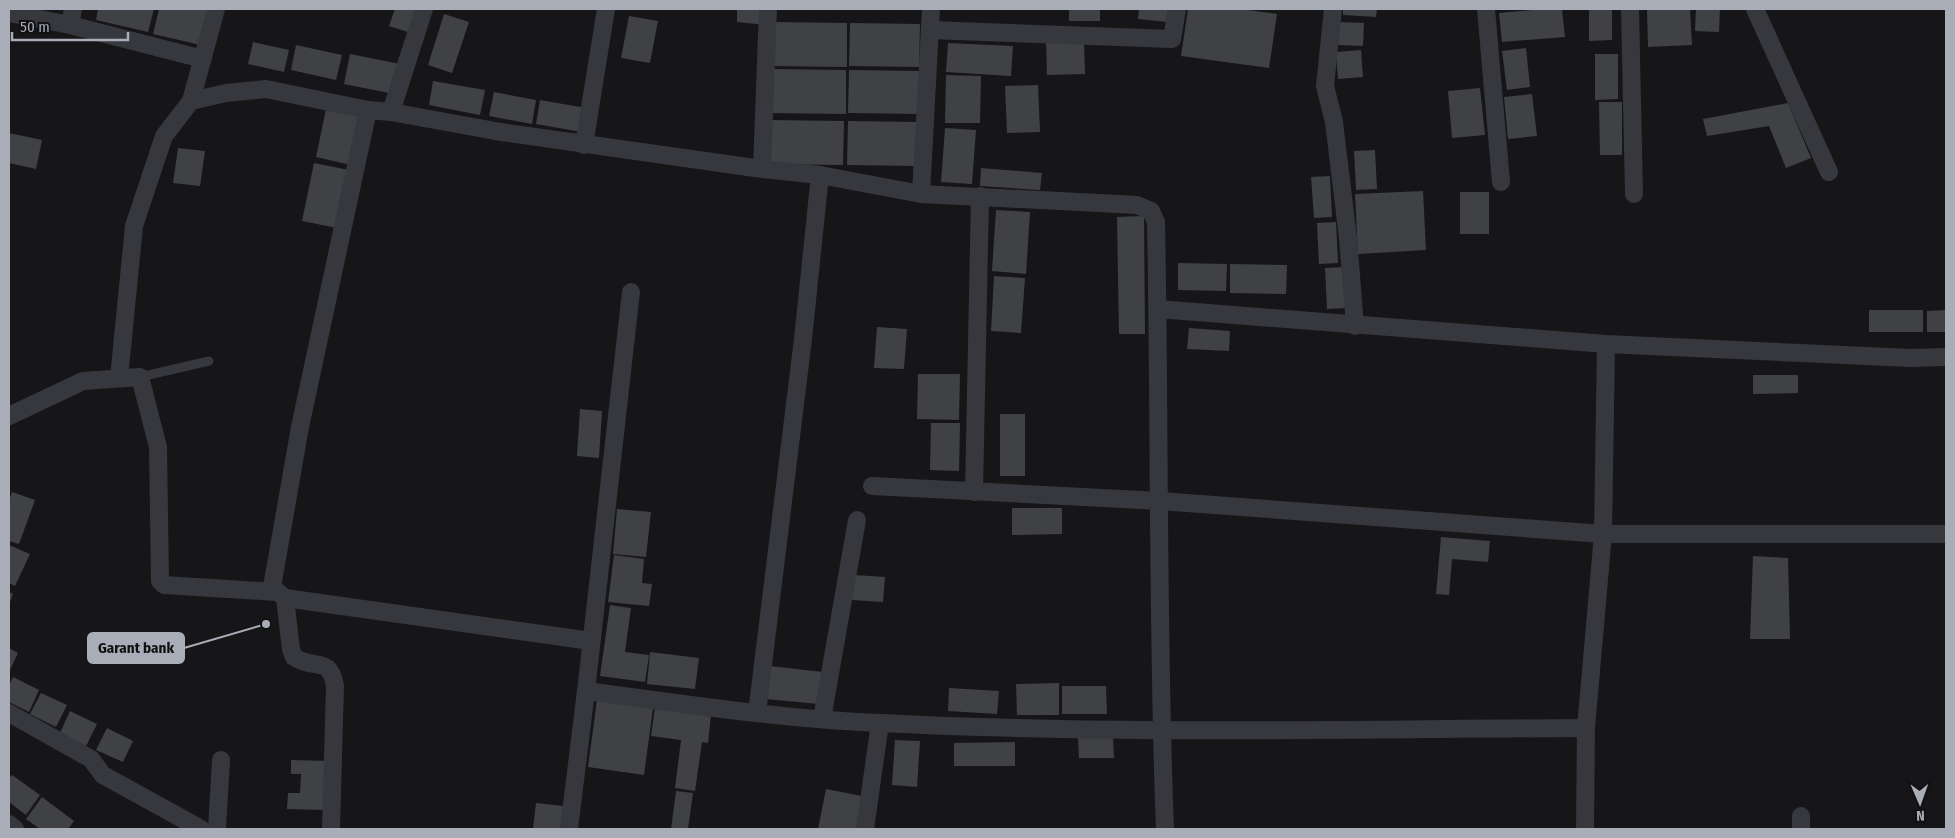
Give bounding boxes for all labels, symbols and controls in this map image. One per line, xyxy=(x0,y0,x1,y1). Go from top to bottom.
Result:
scale bar xyxy=(12,10,129,42)
text: 50 m xyxy=(20,18,50,36)
callout: Garant bank xyxy=(88,633,184,663)
text: Garant bank xyxy=(98,639,174,657)
north arrow xyxy=(1895,778,1945,828)
text: N xyxy=(1916,807,1925,824)

